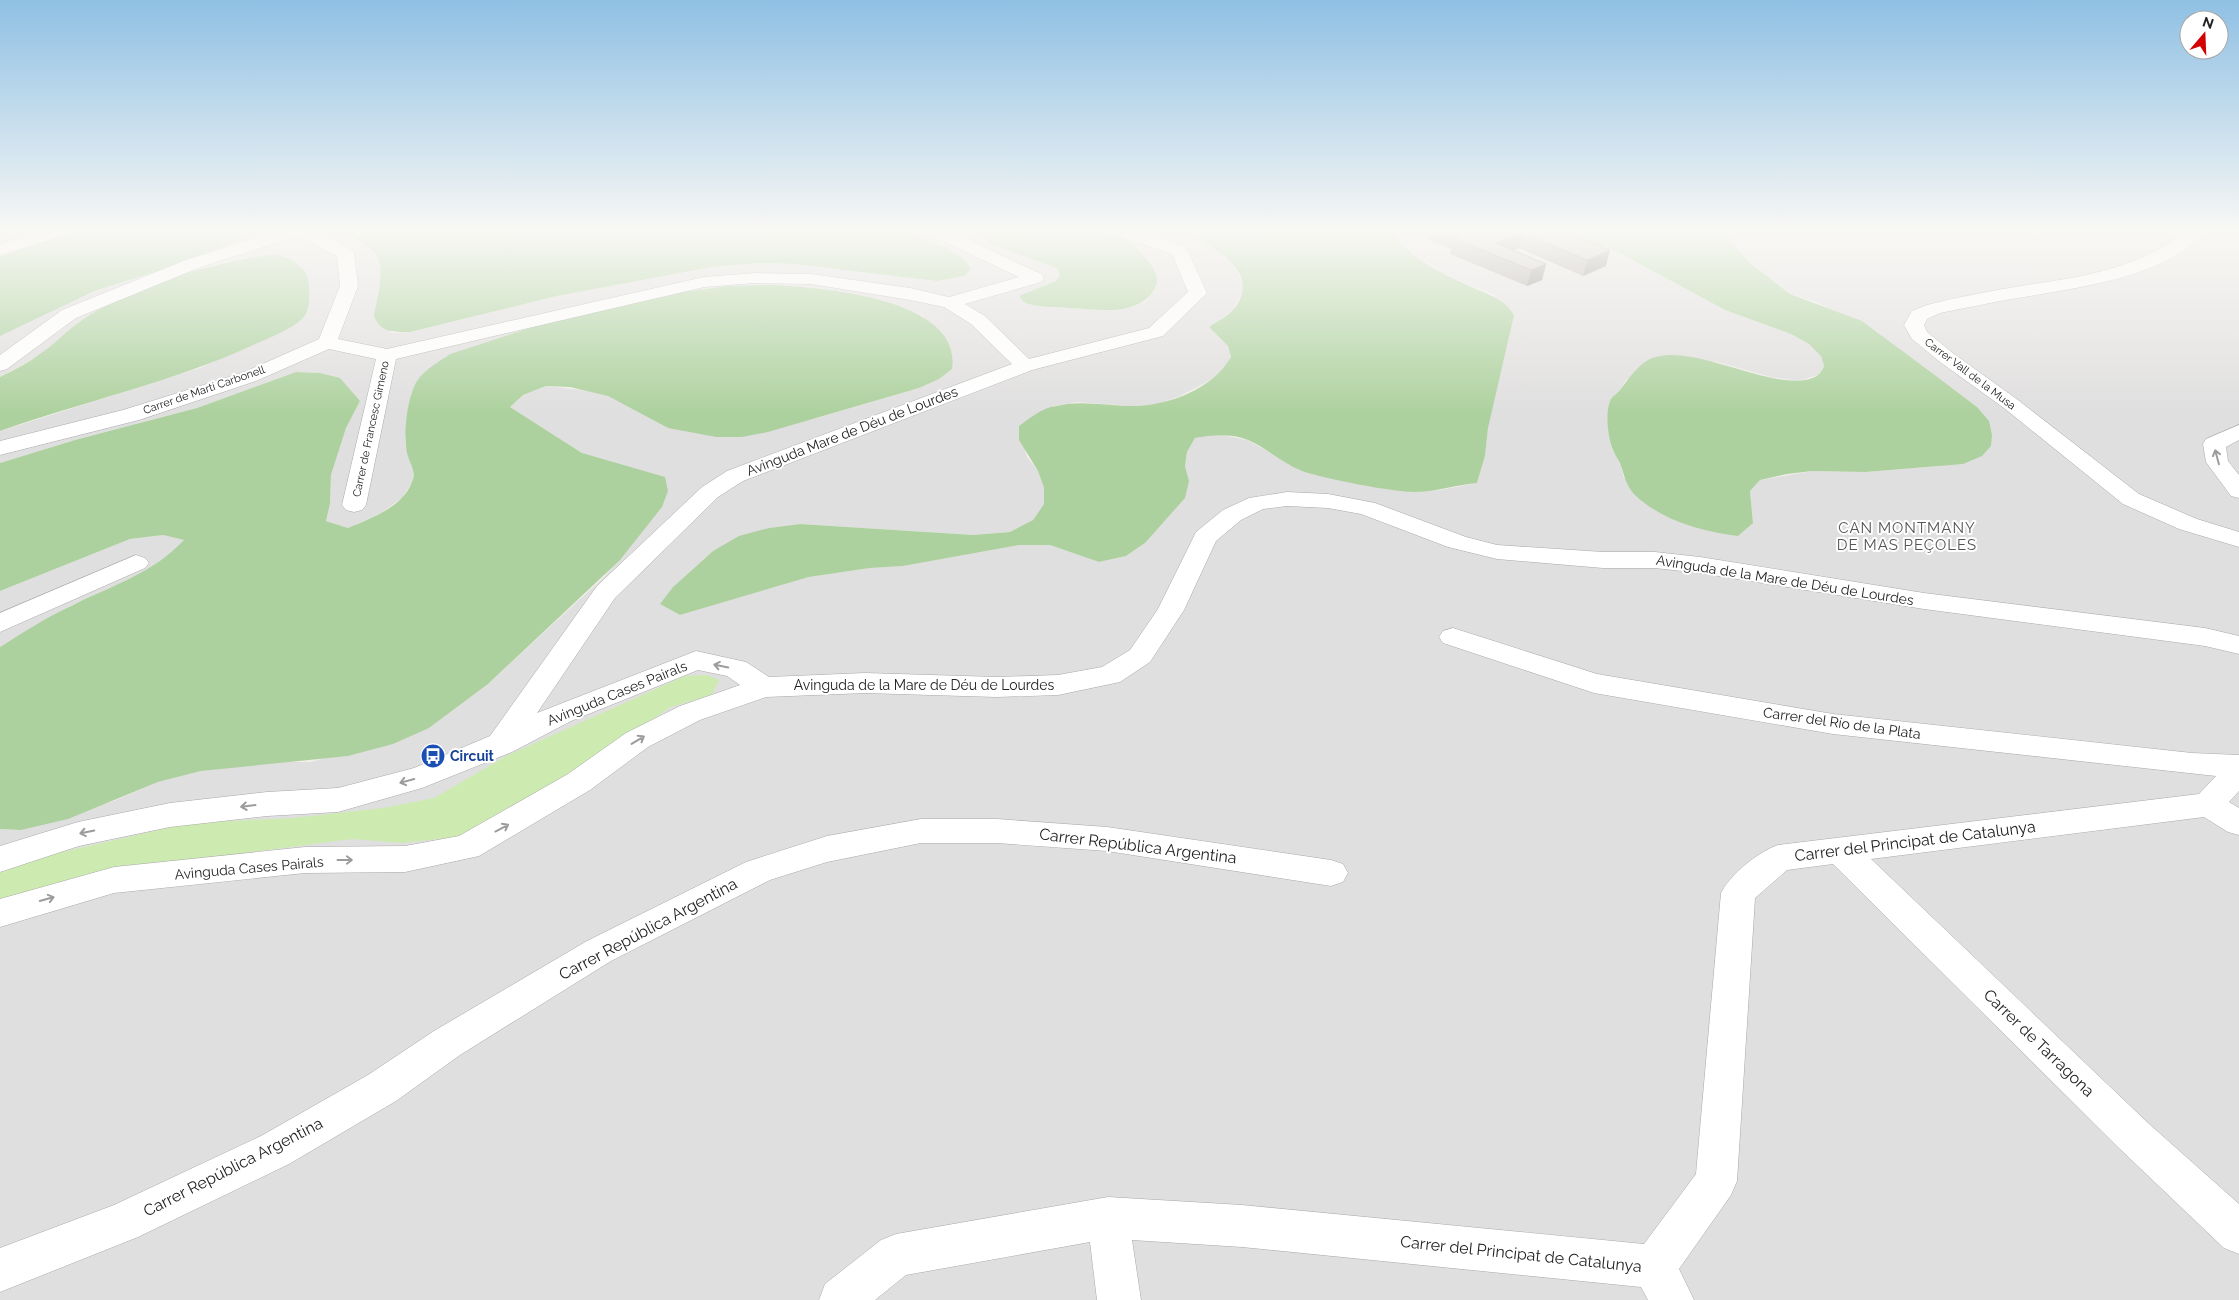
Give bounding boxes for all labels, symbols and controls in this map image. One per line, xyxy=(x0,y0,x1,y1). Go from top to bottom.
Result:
north arrow xyxy=(2179,10,2229,60)
text: N xyxy=(2201,13,2216,32)
street label: Carrer Vall de la Musa xyxy=(1922,336,2018,412)
street label: Carrer de Francesc Gimeno xyxy=(350,359,392,498)
street label: Carrer de Martí Carbonell xyxy=(141,363,267,417)
street label: Avinguda Mare de Déu de Lourdes xyxy=(744,383,960,479)
one-way arrow xyxy=(2212,450,2221,466)
district label: CAN MONTMANY DE MAS PEÇOLES xyxy=(1837,519,1977,554)
street label: Avinguda de la Mare de Déu de Lourdes xyxy=(1655,552,1915,608)
street label: Avinguda Cases Pairals xyxy=(545,657,690,728)
one-way arrow xyxy=(714,661,730,670)
street label: Avinguda de la Mare de Déu de Lourdes xyxy=(794,677,1055,693)
street label: Carrer del Río de la Plata xyxy=(1762,704,1922,742)
one-way arrow xyxy=(631,735,645,745)
bus stop icon: Circuit xyxy=(420,743,446,769)
place label: Circuit xyxy=(450,748,495,764)
one-way arrow xyxy=(400,777,416,786)
one-way arrow xyxy=(240,801,256,811)
street label: Carrer del Principat de Catalunya xyxy=(1793,817,2037,865)
one-way arrow xyxy=(494,823,509,833)
street label: Carrer República Argentina xyxy=(1038,824,1238,868)
one-way arrow xyxy=(80,828,96,837)
street label: Avinguda Cases Pairals xyxy=(174,853,324,882)
one-way arrow xyxy=(337,855,353,865)
street label: Carrer República Argentina xyxy=(556,874,740,984)
one-way arrow xyxy=(38,894,54,904)
street label: Carrer de Tarragona xyxy=(1980,985,2098,1101)
street label: Carrer República Argentina xyxy=(140,1113,326,1221)
street label: Carrer del Principat de Catalunya xyxy=(1399,1232,1643,1276)

